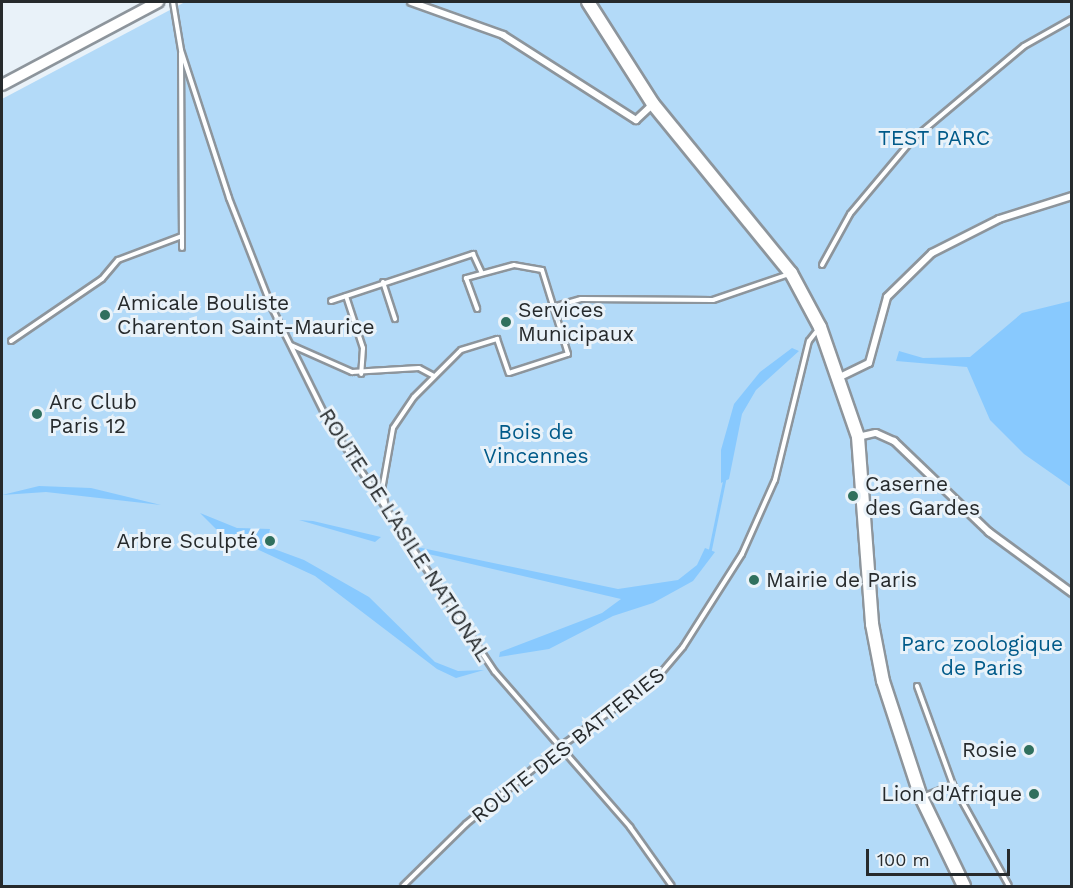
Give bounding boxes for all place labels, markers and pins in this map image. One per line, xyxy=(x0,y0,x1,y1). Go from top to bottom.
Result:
place label: Amicale Bouliste Charenton Saint-Maurice xyxy=(117,290,375,340)
place label: Services Municipaux xyxy=(518,297,634,347)
marker: Amicale Bouliste Charenton Saint-Maurice xyxy=(98,308,112,322)
marker: Services Municipaux xyxy=(499,315,513,329)
place label: Arc Club Paris 12 xyxy=(49,389,137,439)
marker: Arc Club Paris 12 xyxy=(30,407,44,421)
place label: Caserne des Gardes xyxy=(865,471,980,521)
marker: Caserne des Gardes xyxy=(846,489,860,503)
place label: Arbre Sculpté xyxy=(116,528,258,554)
marker: Arbre Sculpté xyxy=(263,534,277,548)
place label: Mairie de Paris xyxy=(766,567,917,593)
marker: Mairie de Paris xyxy=(747,573,761,587)
place label: Rosie xyxy=(962,737,1017,763)
marker: Rosie xyxy=(1022,743,1036,757)
place label: Lion d'Afrique xyxy=(881,781,1022,807)
marker: Lion d'Afrique xyxy=(1027,787,1041,801)

